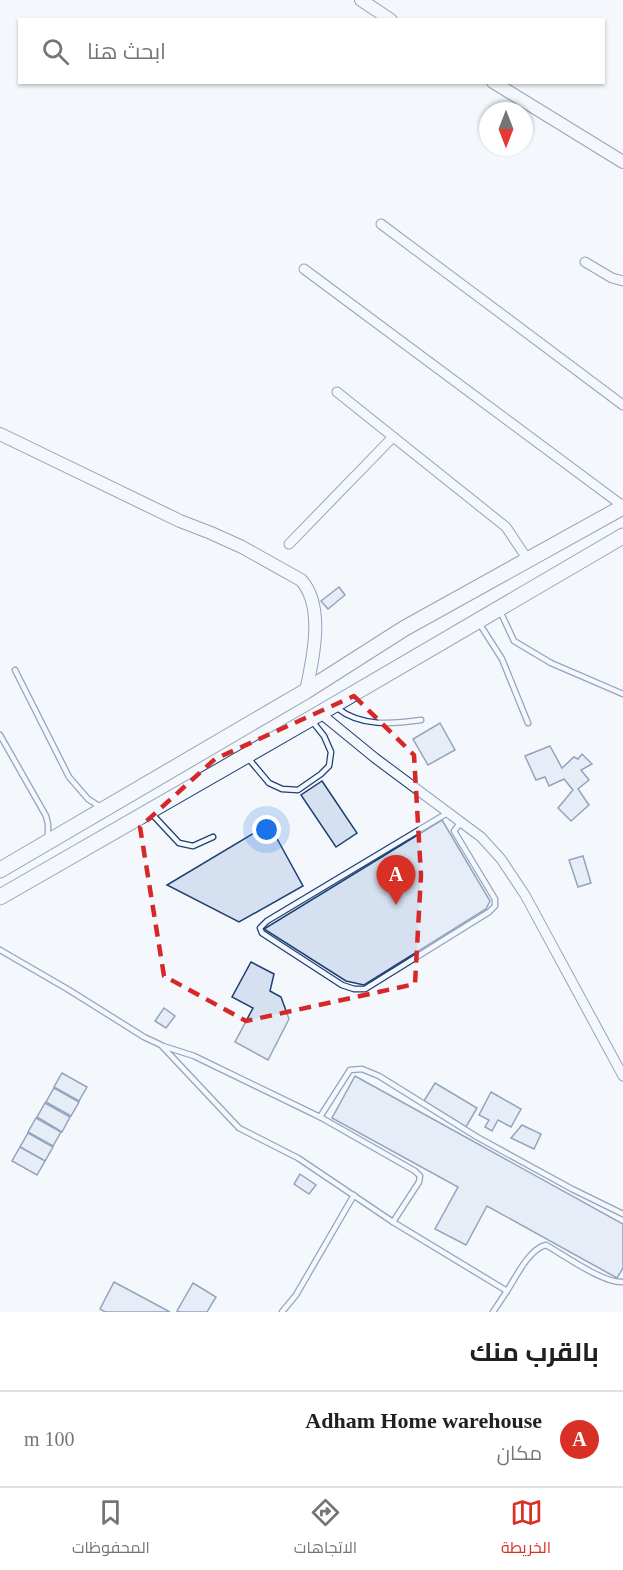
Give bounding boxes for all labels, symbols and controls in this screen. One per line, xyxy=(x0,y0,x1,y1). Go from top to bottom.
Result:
search box xyxy=(18,18,605,84)
icon: search xyxy=(39,35,72,68)
text: ابحث هنا xyxy=(87,39,166,64)
north arrow xyxy=(479,102,533,156)
your location xyxy=(252,815,281,844)
pin: A xyxy=(376,856,416,905)
text: بالقرب منك xyxy=(470,1338,599,1367)
text: Adham Home warehouse xyxy=(305,1408,542,1433)
text: 100 m xyxy=(24,1428,75,1450)
text: A xyxy=(572,1428,587,1450)
text: مكان xyxy=(497,1442,542,1464)
tab: المحفوظات xyxy=(72,1496,150,1562)
tab: الاتجاهات xyxy=(294,1496,357,1562)
tab: الخريطة xyxy=(501,1496,551,1562)

